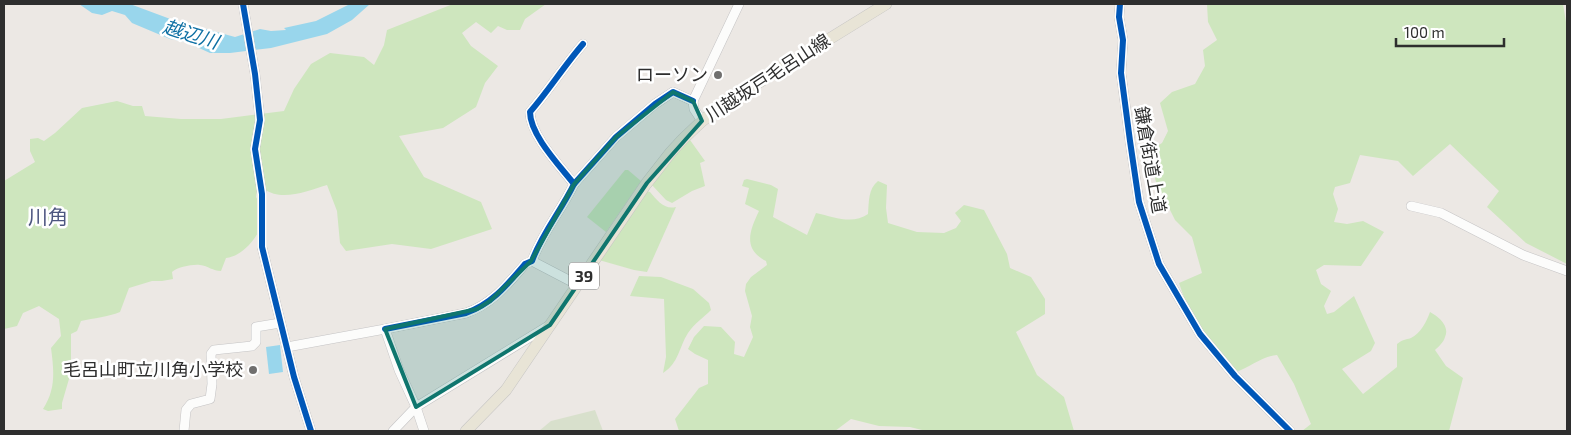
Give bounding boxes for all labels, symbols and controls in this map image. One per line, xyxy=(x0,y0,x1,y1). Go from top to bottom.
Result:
water label: 越辺川 xyxy=(161,14,224,53)
scale bar xyxy=(1396,15,1504,47)
text: 100 m xyxy=(1404,23,1445,41)
street label: 川越坂戸毛呂山線 xyxy=(701,29,834,126)
place label: ローソン xyxy=(636,63,708,85)
marker: ローソン xyxy=(712,69,724,81)
street label: 鎌倉街道上道 xyxy=(1131,105,1171,215)
district label: 川角 xyxy=(28,204,68,228)
road number: 39 xyxy=(569,262,599,290)
place label: 毛呂山町立川角小学校 xyxy=(63,358,243,380)
marker: 毛呂山町立川角小学校 xyxy=(247,364,259,376)

